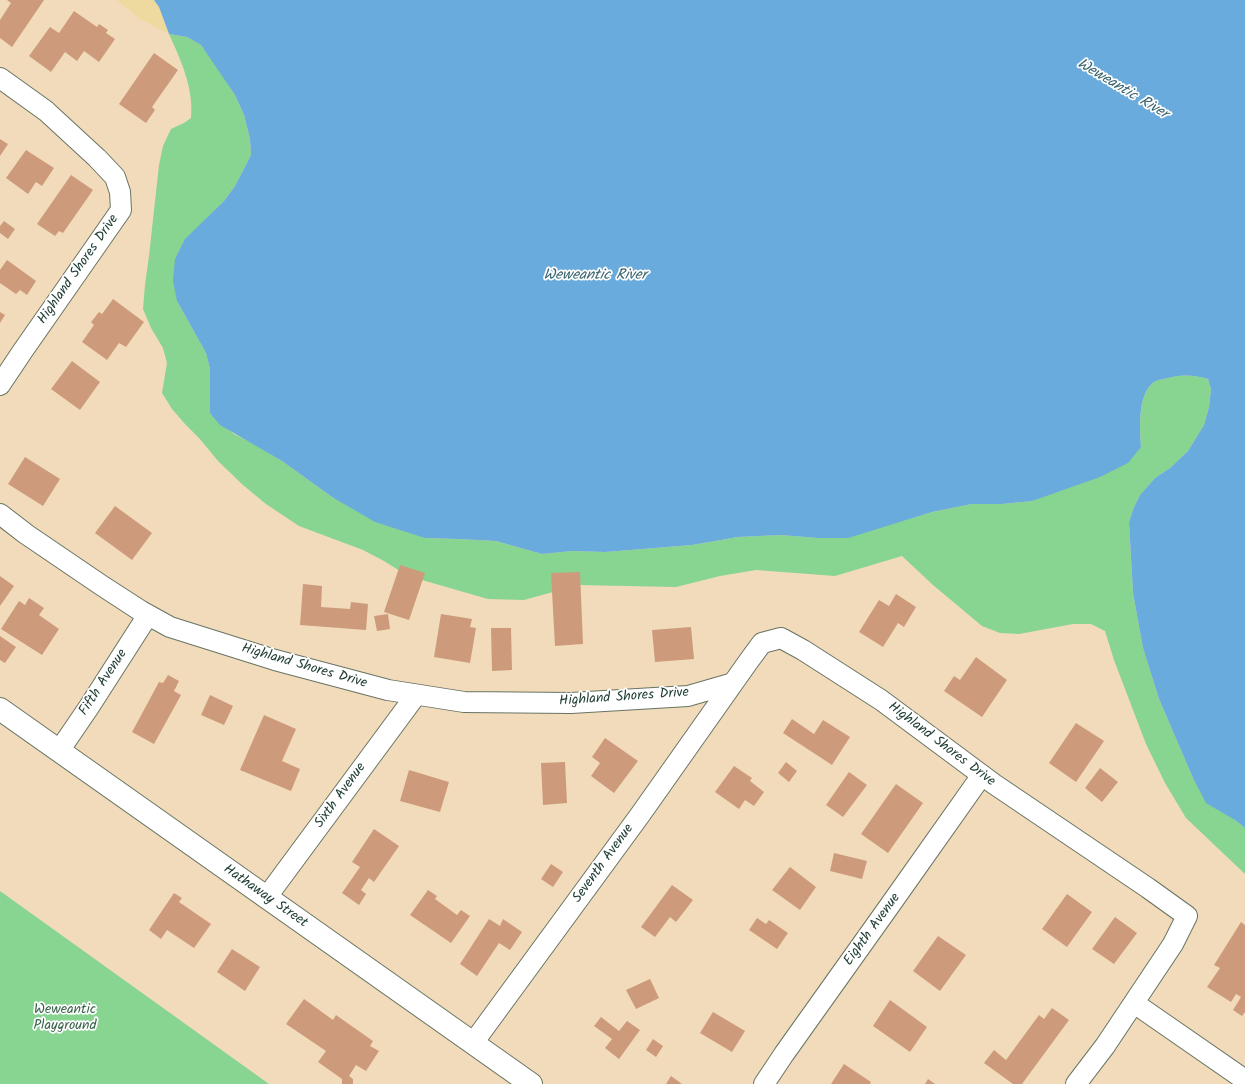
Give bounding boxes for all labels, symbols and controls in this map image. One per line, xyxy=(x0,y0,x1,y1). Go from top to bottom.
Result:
water label: Weweantic River xyxy=(1073,56,1171,124)
street label: Highland Shores Drive xyxy=(35,212,123,328)
water label: Weweantic River xyxy=(544,267,646,285)
street label: Highland Shores Drive xyxy=(239,641,369,693)
street label: Fifth Avenue xyxy=(76,647,132,719)
street label: Highland Shores Drive xyxy=(559,685,689,711)
street label: Highland Shores Drive xyxy=(884,699,998,791)
street label: Sixth Avenue xyxy=(312,760,370,832)
street label: Seventh Avenue xyxy=(570,821,638,907)
street label: Hathaway Street xyxy=(220,862,310,932)
street label: Eighth Avenue xyxy=(841,891,905,969)
park label: Weweantic Playground xyxy=(34,1003,96,1036)

